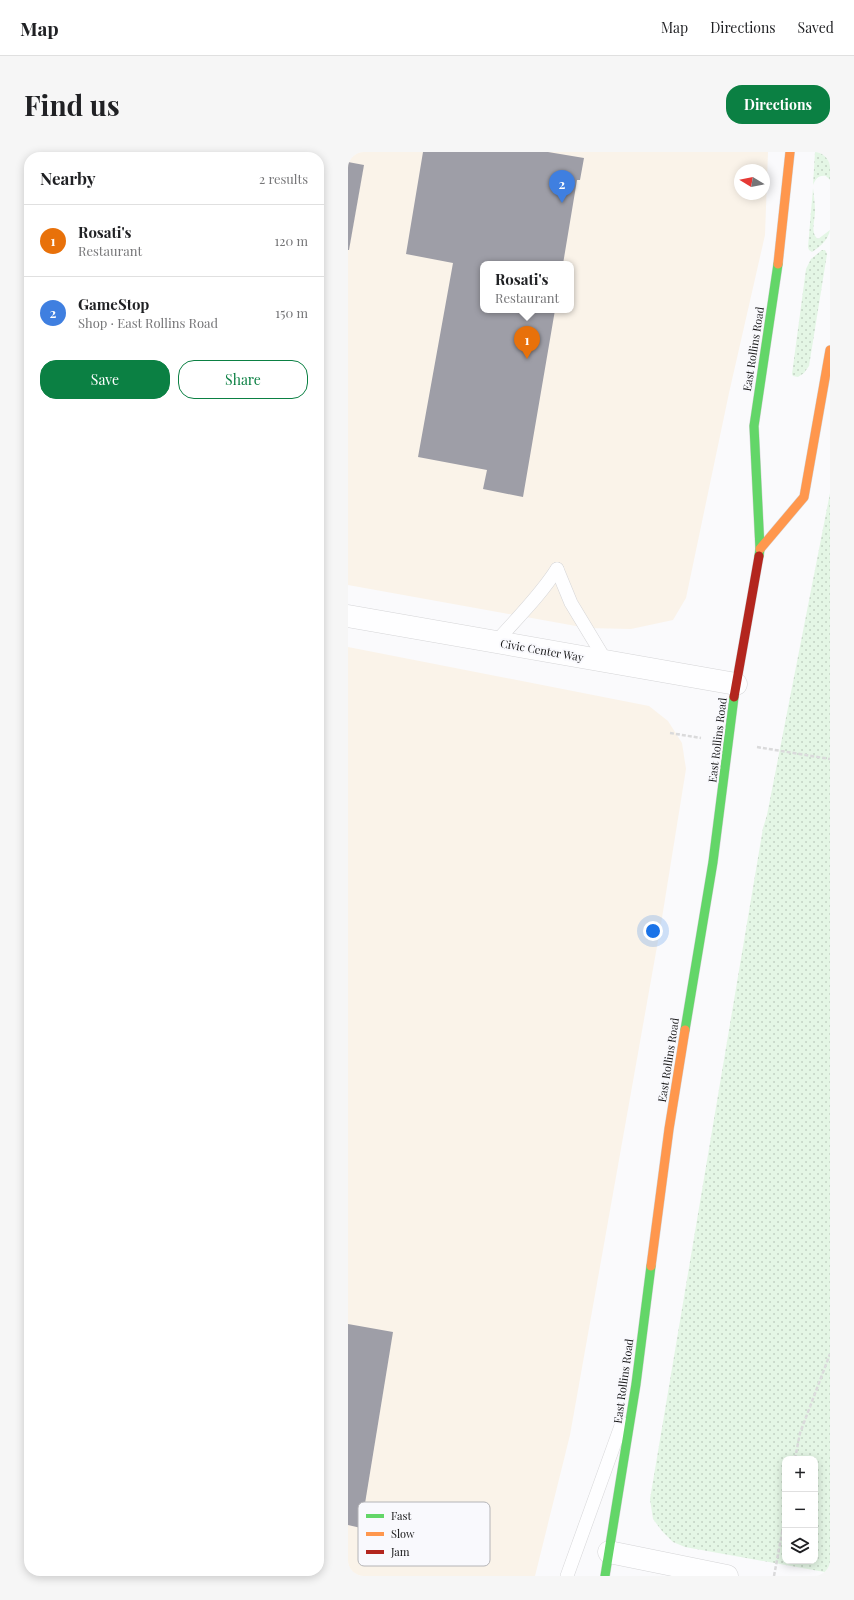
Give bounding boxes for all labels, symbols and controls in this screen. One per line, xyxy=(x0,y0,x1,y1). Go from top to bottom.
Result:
text: Map xyxy=(20,15,59,41)
text: Map xyxy=(661,18,688,37)
text: Directions xyxy=(710,18,776,37)
text: Saved xyxy=(798,18,834,37)
button: Directions xyxy=(726,85,830,124)
text: Find us xyxy=(24,86,120,123)
north arrow xyxy=(734,164,770,200)
text: Nearby xyxy=(40,167,95,189)
text: 2 results xyxy=(259,170,308,187)
pin: 2 xyxy=(549,170,575,203)
text: Rosati's xyxy=(78,222,131,242)
text: 1 xyxy=(51,232,55,249)
text: 120 m xyxy=(274,232,308,249)
text: Restaurant xyxy=(78,242,142,259)
popup xyxy=(480,261,574,313)
text: Rosati's xyxy=(495,269,548,289)
text: Restaurant xyxy=(495,289,559,306)
text: GameStop xyxy=(78,294,149,314)
text: 2 xyxy=(50,304,56,321)
text: 150 m xyxy=(275,304,308,321)
street label: East Rollins Road xyxy=(739,305,767,392)
text: Shop · East Rollins Road xyxy=(78,314,218,331)
pin: 1 xyxy=(514,326,540,359)
button: Save xyxy=(40,360,170,399)
button: Share xyxy=(178,360,308,399)
street label: Civic Center Way xyxy=(499,635,585,665)
street label: East Rollins Road xyxy=(704,696,730,783)
your location xyxy=(643,921,663,941)
street label: East Rollins Road xyxy=(654,1016,682,1103)
street label: East Rollins Road xyxy=(610,1337,636,1424)
map controls xyxy=(782,1456,818,1564)
button: + xyxy=(782,1456,818,1492)
button: − xyxy=(782,1492,818,1528)
legend xyxy=(358,1502,490,1566)
text: Fast xyxy=(391,1508,411,1523)
text: Slow xyxy=(391,1526,415,1541)
button: layers xyxy=(782,1528,818,1564)
text: Jam xyxy=(390,1544,410,1559)

